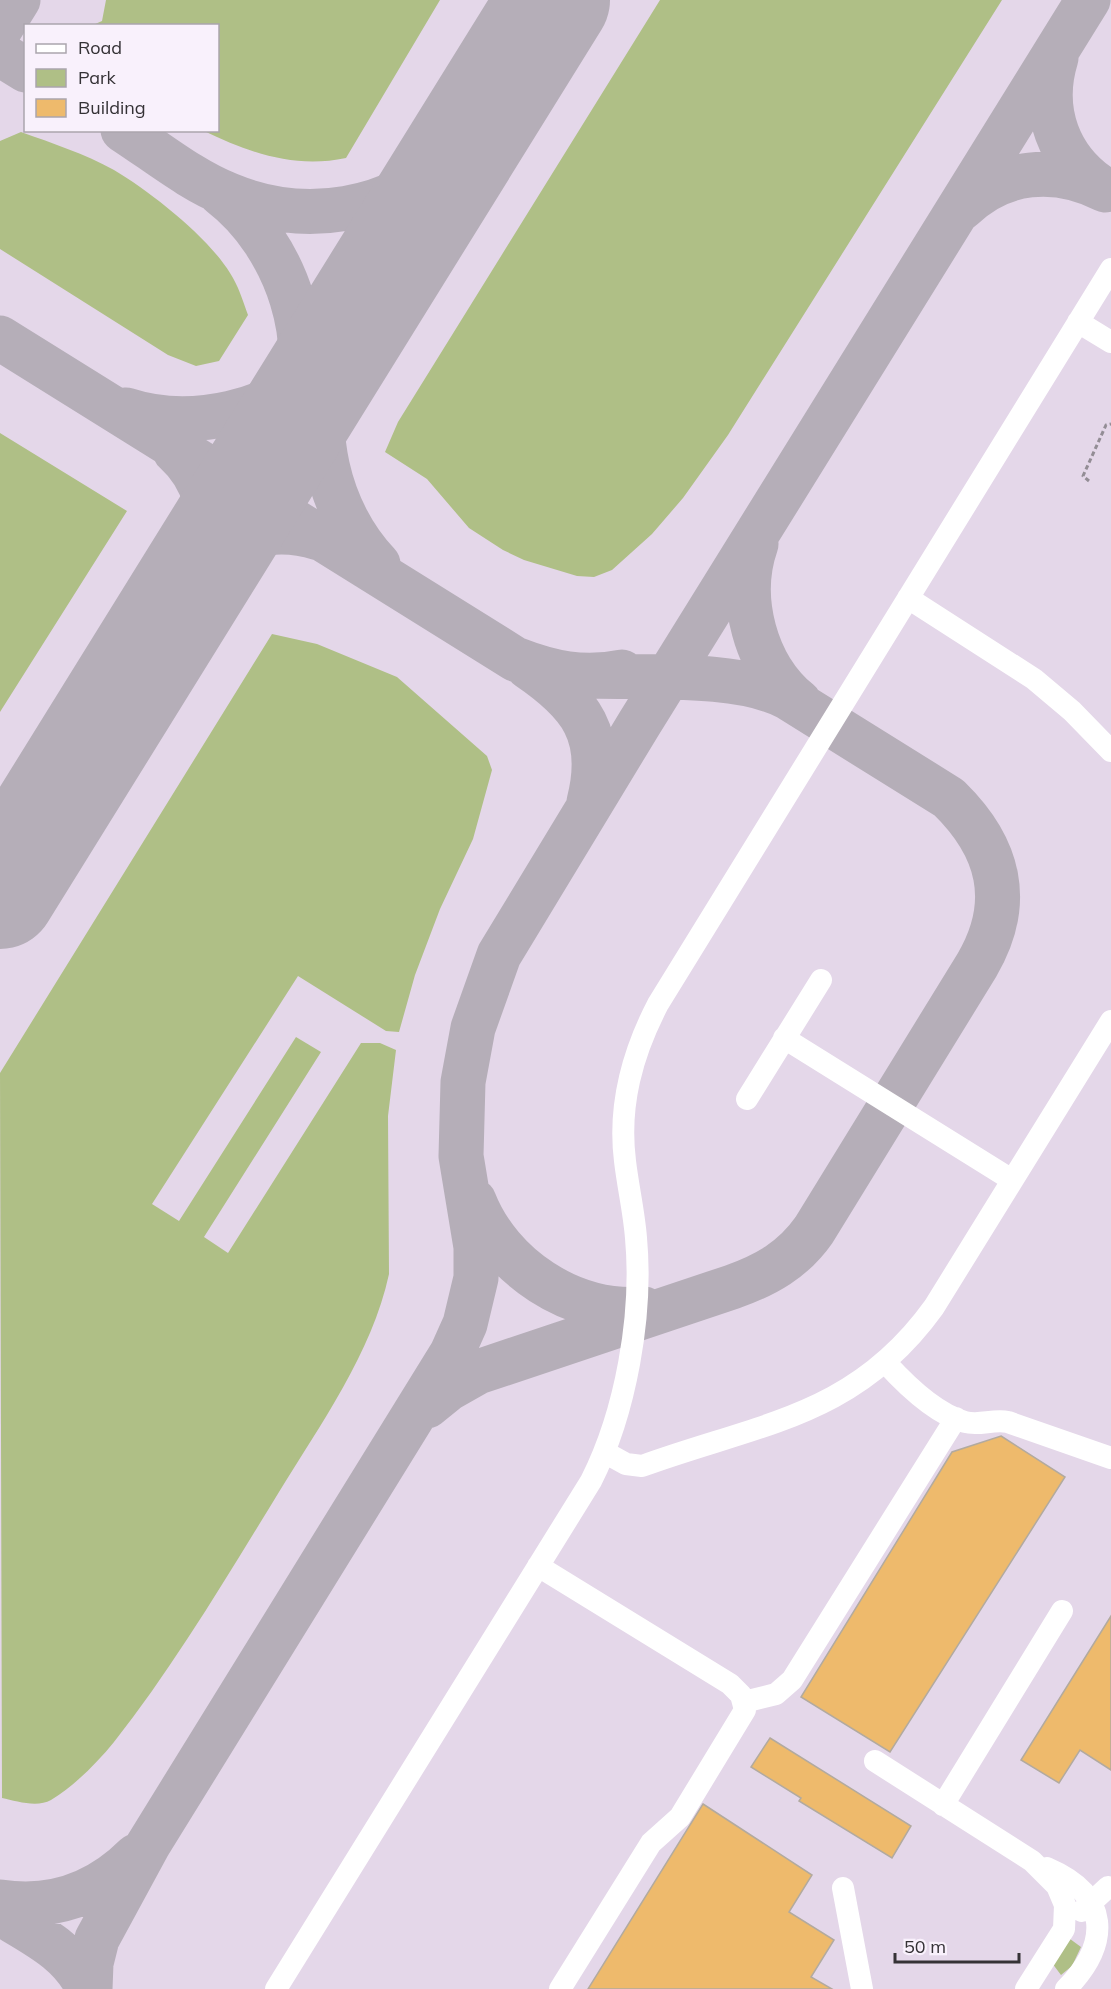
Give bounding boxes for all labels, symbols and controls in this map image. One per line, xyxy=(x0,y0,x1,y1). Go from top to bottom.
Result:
legend xyxy=(24,24,219,132)
text: Road xyxy=(78,36,122,59)
text: Park xyxy=(78,66,117,89)
text: Building xyxy=(78,96,146,119)
scale bar xyxy=(895,1926,1020,1964)
text: 50 m xyxy=(904,1935,946,1958)

